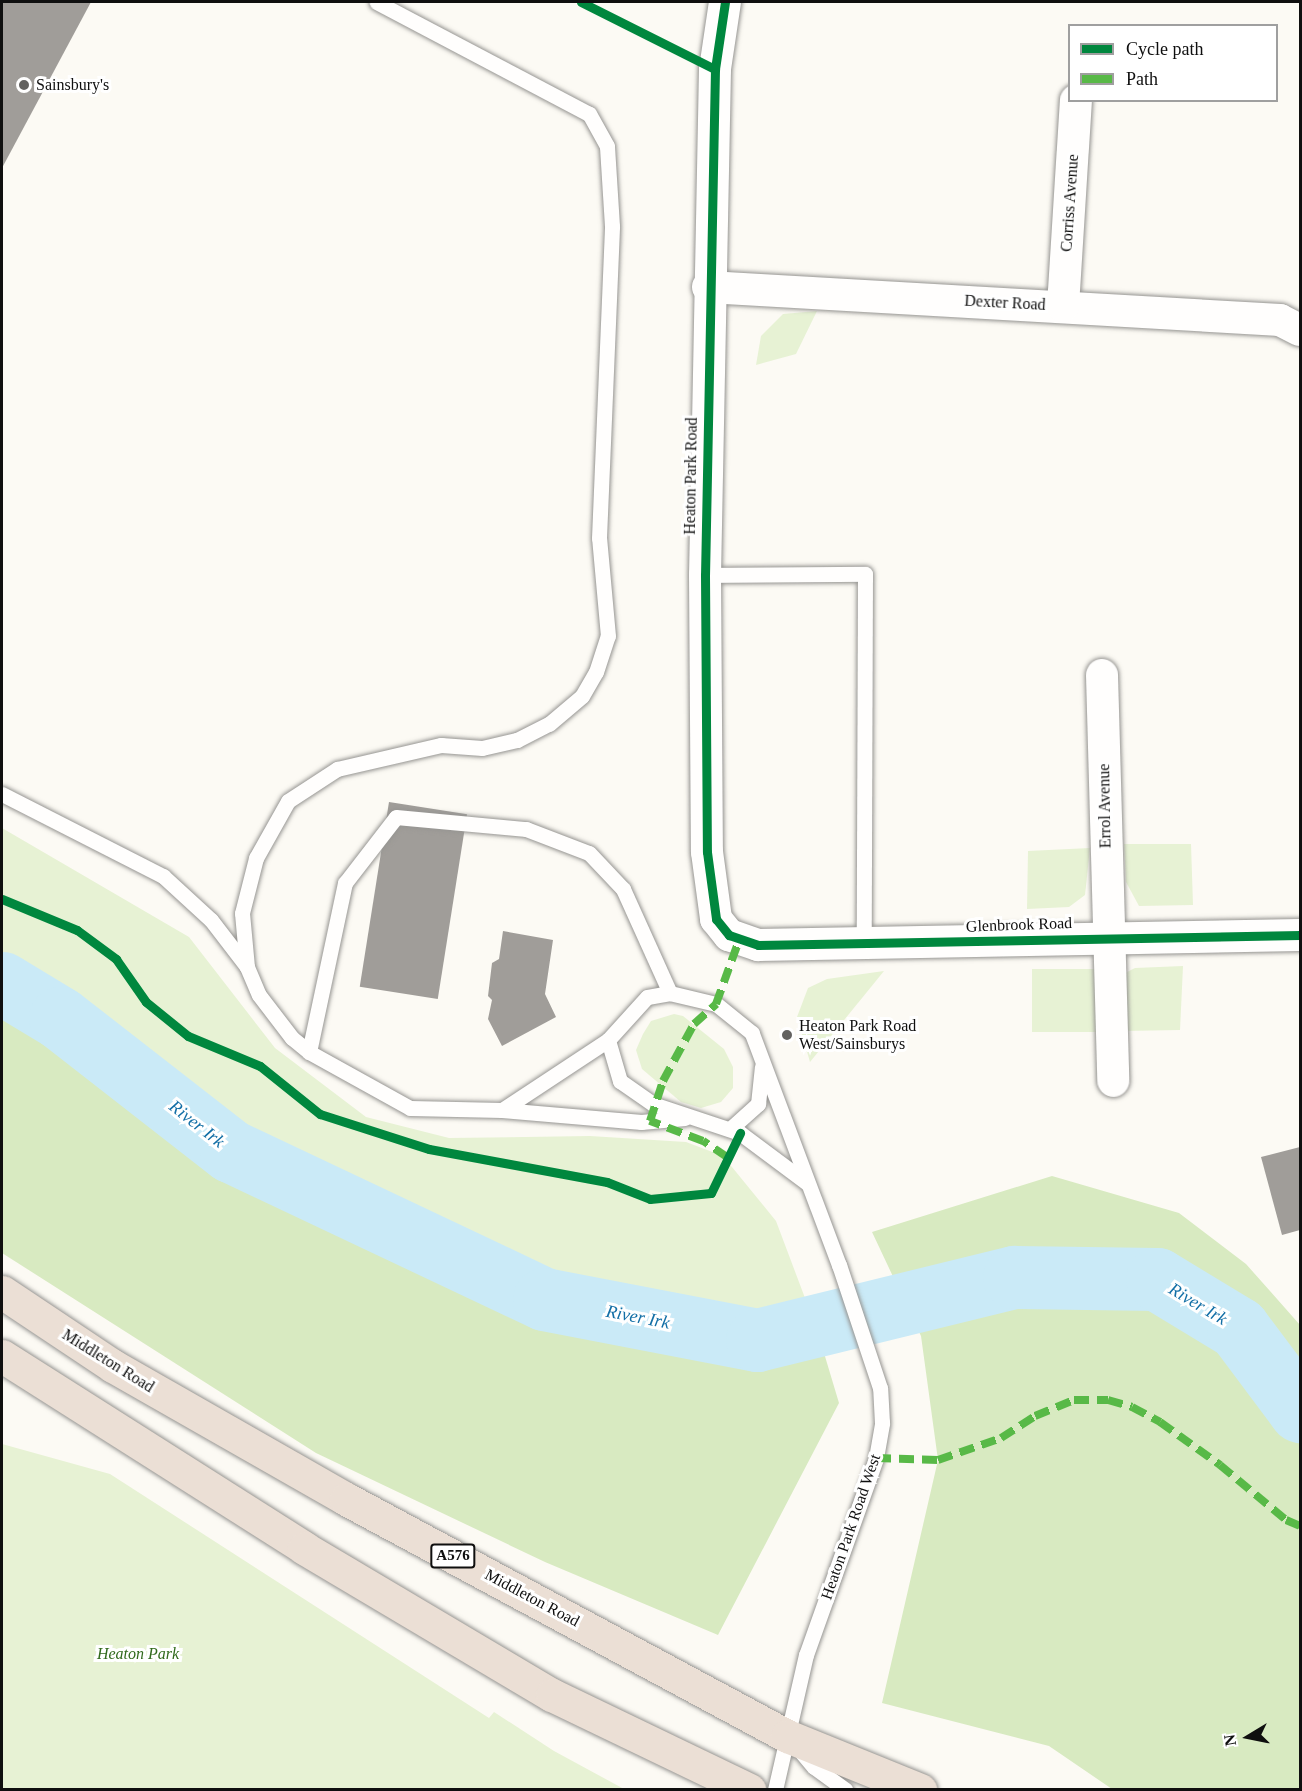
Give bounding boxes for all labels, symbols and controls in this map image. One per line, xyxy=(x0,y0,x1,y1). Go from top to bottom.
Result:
legend xyxy=(1068,24,1278,102)
text: Cycle path xyxy=(1126,39,1203,59)
text: Path xyxy=(1126,69,1158,89)
place label: Sainsbury's xyxy=(36,75,109,95)
marker: Sainsbury's xyxy=(17,78,31,92)
street label: Corriss Avenue xyxy=(1057,153,1083,253)
street label: Dexter Road xyxy=(964,291,1046,315)
street label: Heaton Park Road xyxy=(680,417,702,535)
street label: Errol Avenue xyxy=(1095,763,1115,849)
street label: Glenbrook Road xyxy=(966,914,1072,936)
place label: Heaton Park Road West/Sainsburys xyxy=(799,1016,916,1054)
marker: Heaton Park Road West/Sainsburys xyxy=(780,1028,794,1042)
water label: River Irk xyxy=(165,1096,229,1152)
water label: River Irk xyxy=(1165,1278,1231,1330)
water label: River Irk xyxy=(604,1300,672,1334)
street label: Middleton Road xyxy=(59,1325,157,1397)
street label: Heaton Park Road West xyxy=(817,1452,885,1602)
road number: A576 xyxy=(429,1544,477,1568)
street label: Middleton Road xyxy=(481,1565,583,1631)
park label: Heaton Park xyxy=(97,1644,179,1664)
north arrow xyxy=(1218,1707,1278,1767)
text: N xyxy=(1220,1733,1239,1747)

